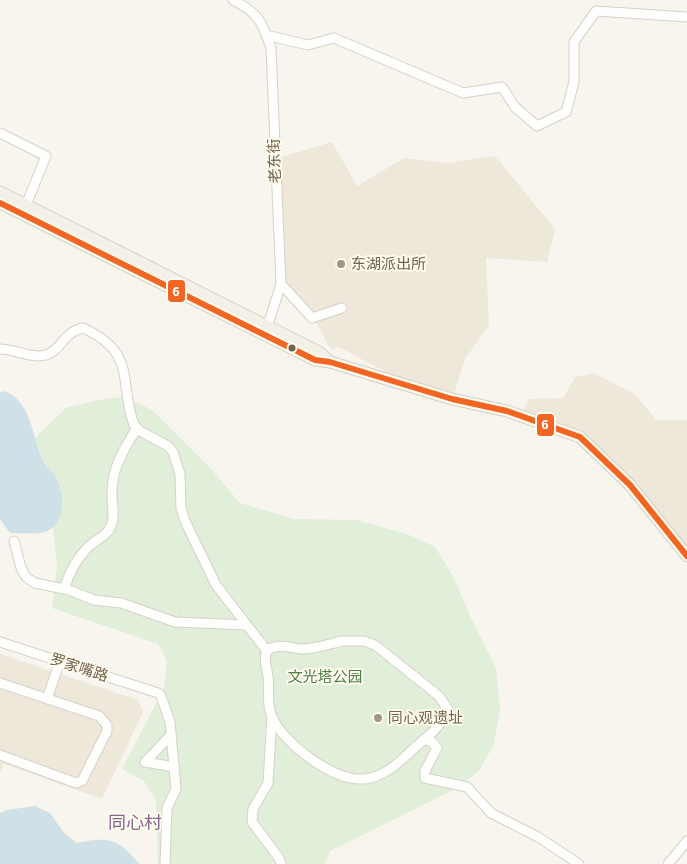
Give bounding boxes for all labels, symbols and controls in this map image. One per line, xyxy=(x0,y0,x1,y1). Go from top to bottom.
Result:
street label: 老东街 xyxy=(264,138,286,184)
place label: 东湖派出所 xyxy=(351,254,426,275)
marker: 东湖派出所 xyxy=(335,258,347,270)
line badge: 6 xyxy=(167,279,186,303)
text: 6 xyxy=(172,282,180,302)
unlabelled marker xyxy=(287,343,297,353)
line badge: 6 xyxy=(536,413,555,437)
text: 6 xyxy=(541,415,549,435)
street label: 罗家嘴路 xyxy=(47,649,111,687)
park label: 文光塔公园 xyxy=(287,667,363,688)
place label: 同心观遗址 xyxy=(388,708,463,729)
marker: 同心观遗址 xyxy=(372,712,384,724)
district label: 同心村 xyxy=(108,811,162,836)

